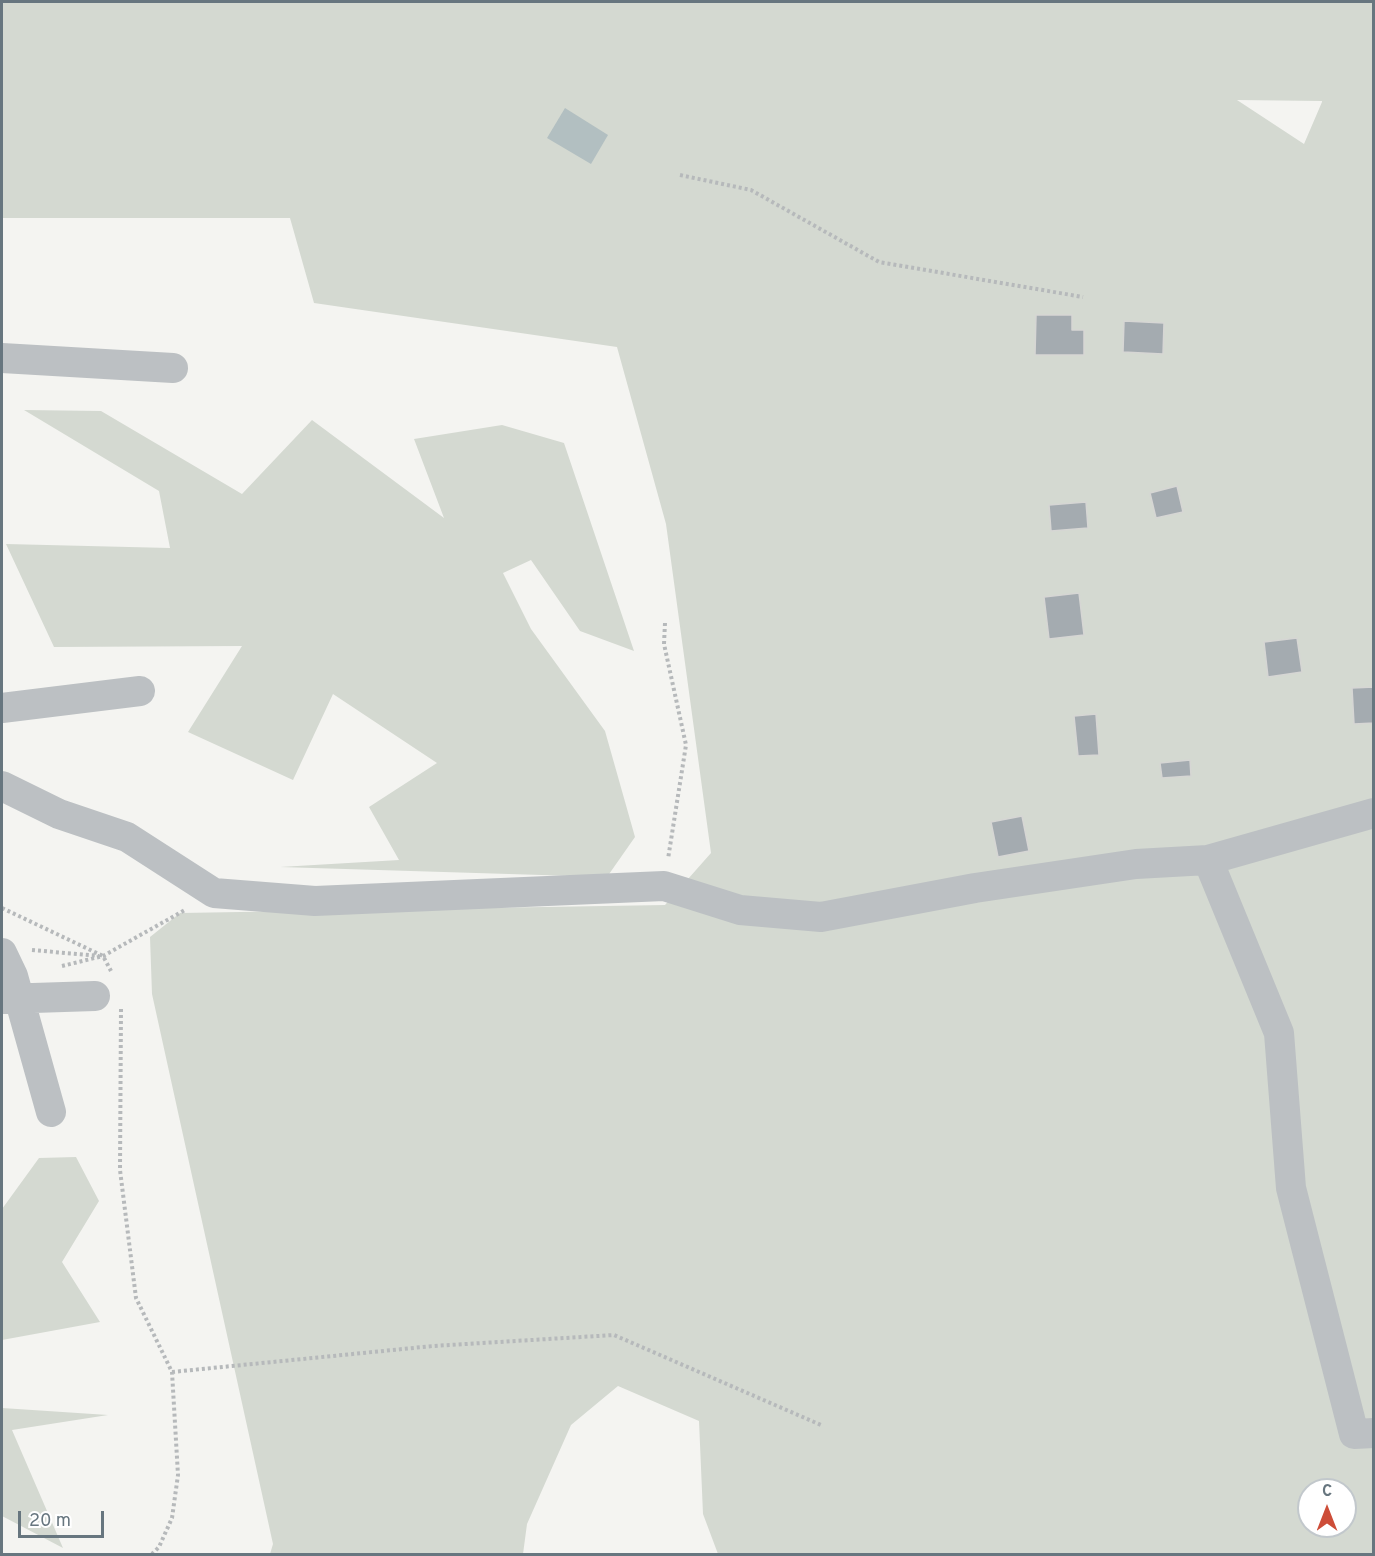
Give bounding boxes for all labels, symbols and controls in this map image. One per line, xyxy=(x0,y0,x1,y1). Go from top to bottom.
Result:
north arrow xyxy=(1297,1478,1357,1538)
text: С xyxy=(1322,1482,1332,1502)
scale bar xyxy=(21,1499,106,1537)
text: 20 m xyxy=(29,1510,71,1533)

